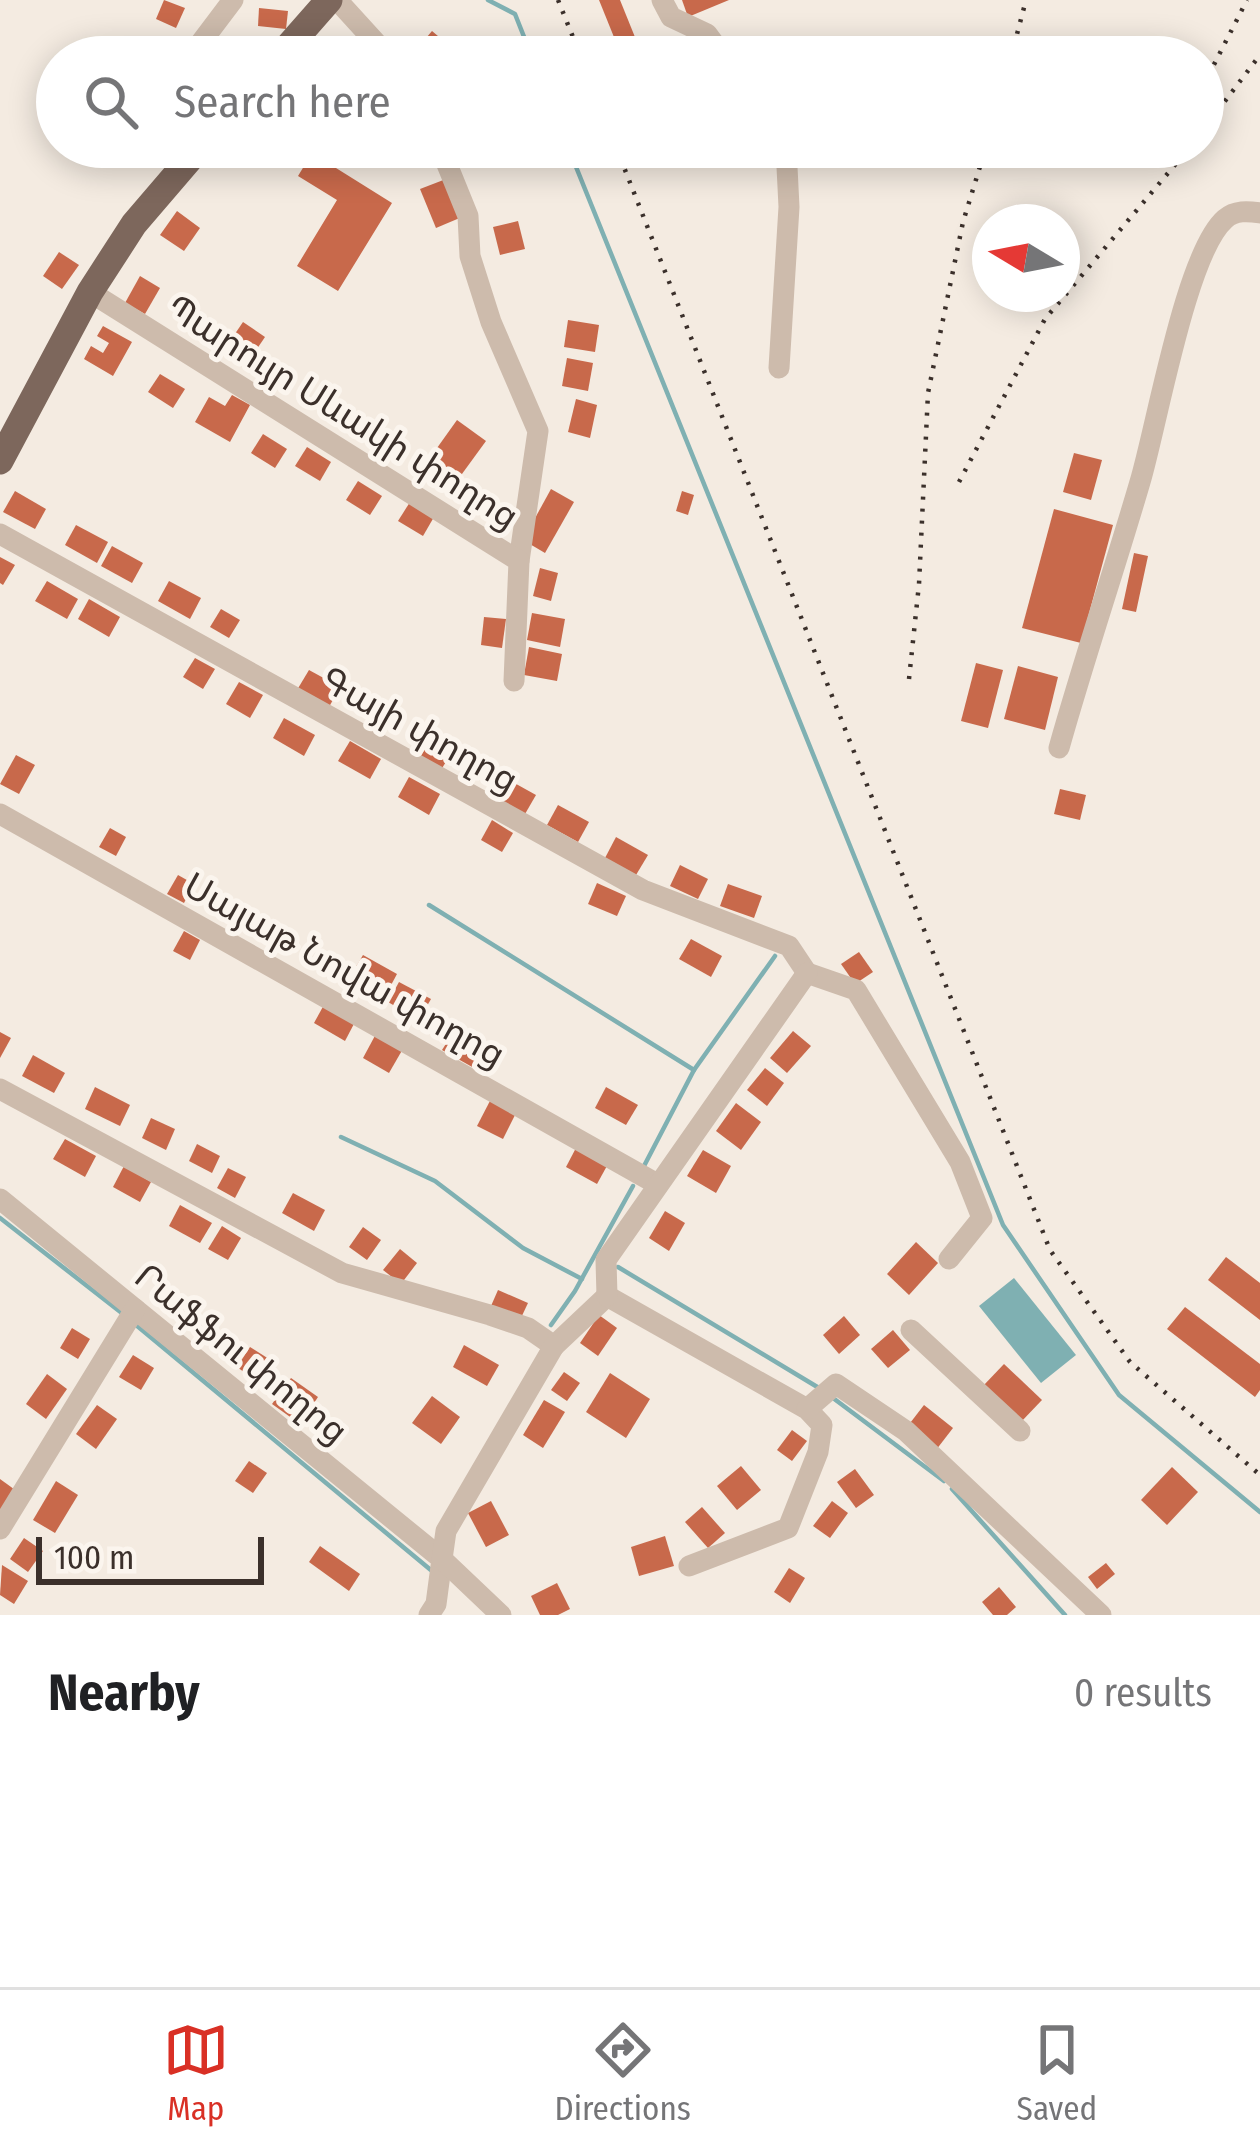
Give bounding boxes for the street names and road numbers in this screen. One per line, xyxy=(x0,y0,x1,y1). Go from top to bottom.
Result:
street label: Պարույր Սևակի փողոց xyxy=(158,285,527,538)
street label: Գայի փողոց xyxy=(313,658,526,802)
street label: Սայաթ Նովա փողոց xyxy=(176,863,513,1076)
street label: Րաֆֆու փողոց xyxy=(126,1254,357,1453)

